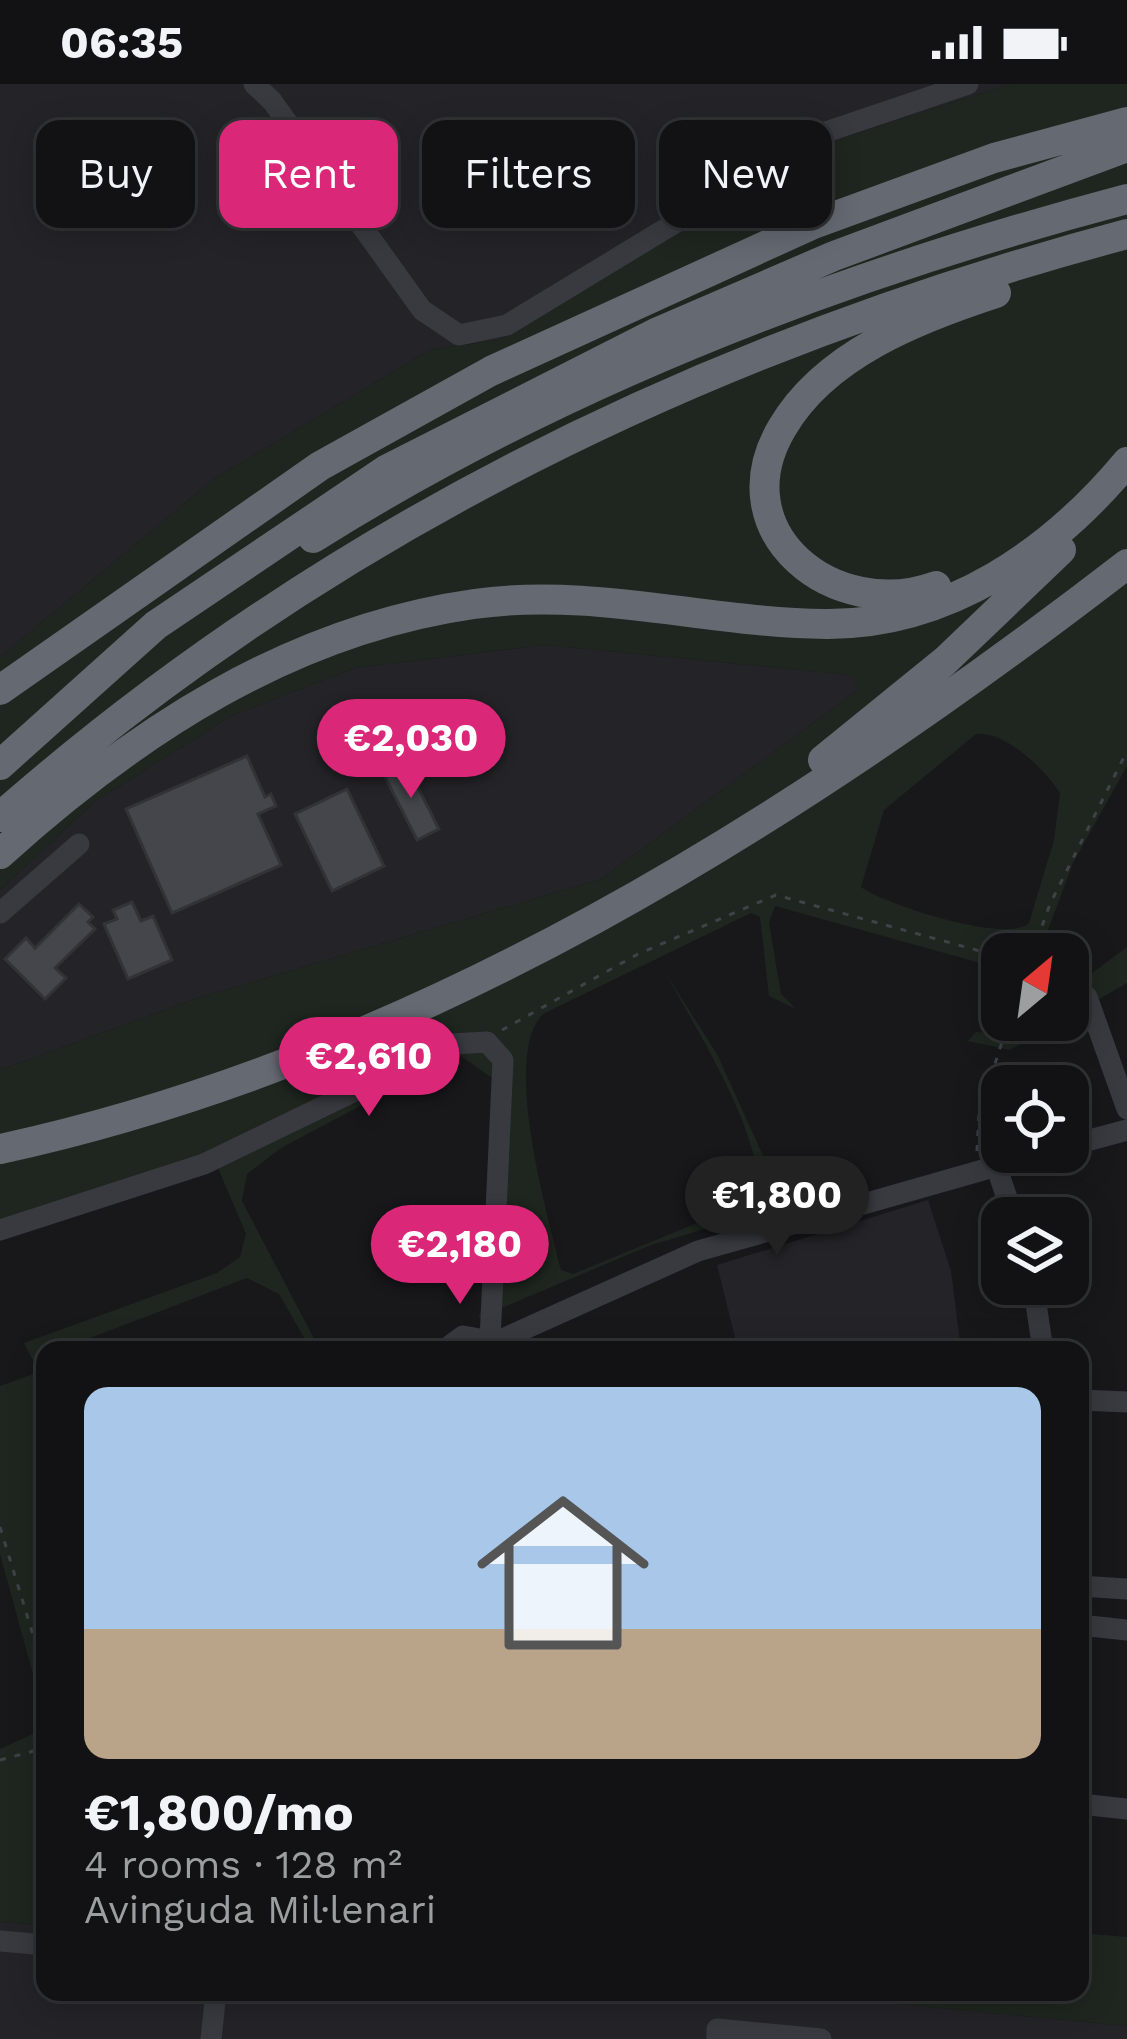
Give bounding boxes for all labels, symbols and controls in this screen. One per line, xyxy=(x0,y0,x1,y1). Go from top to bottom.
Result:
text: 06:35 xyxy=(60,16,183,69)
chip: Buy xyxy=(36,120,195,228)
chip: Rent xyxy=(219,120,398,228)
chip: Filters xyxy=(422,120,635,228)
chip: New xyxy=(659,120,832,228)
pin: €2,030 xyxy=(313,699,509,801)
text: €2,030 xyxy=(344,715,478,760)
north arrow xyxy=(981,933,1089,1041)
map controls xyxy=(981,933,1089,1305)
pin: €2,610 xyxy=(271,1017,467,1119)
text: €2,610 xyxy=(306,1033,432,1078)
button: locate xyxy=(981,1065,1089,1173)
pin: €1,800 xyxy=(679,1156,875,1258)
text: €1,800 xyxy=(712,1172,842,1217)
button: layers xyxy=(981,1197,1089,1305)
pin: €2,180 xyxy=(362,1205,558,1307)
text: €2,180 xyxy=(398,1221,522,1266)
icon: home xyxy=(455,1465,671,1681)
text: €1,800/mo xyxy=(84,1783,354,1842)
text: 4 rooms · 128 m² xyxy=(84,1842,402,1887)
text: Avinguda Mil·lenari xyxy=(84,1887,436,1932)

